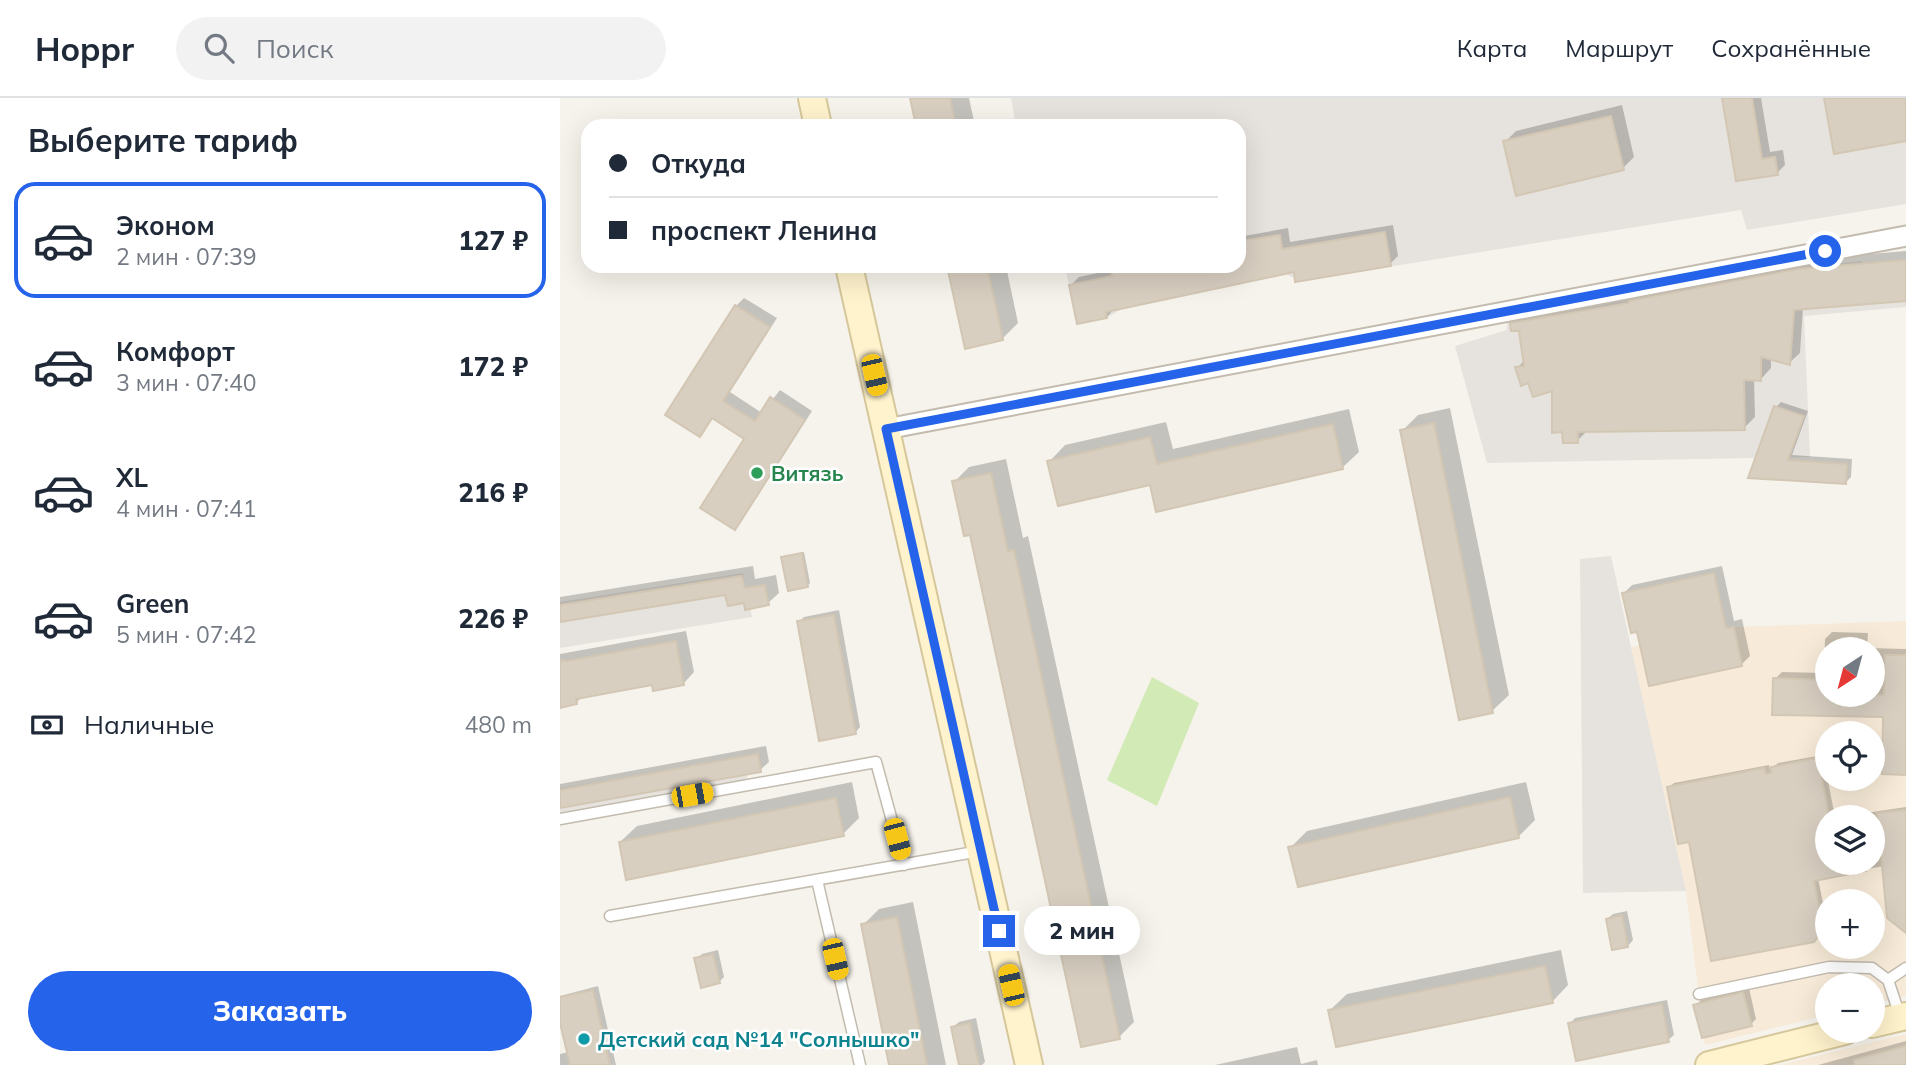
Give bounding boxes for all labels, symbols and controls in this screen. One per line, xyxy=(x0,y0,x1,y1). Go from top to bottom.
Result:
search box xyxy=(176,17,666,80)
text: Hoppr xyxy=(35,28,134,69)
icon: search xyxy=(200,29,238,67)
text: Поиск xyxy=(256,32,334,65)
text: Карта xyxy=(1457,33,1527,63)
text: Маршрут xyxy=(1565,33,1673,63)
text: Сохранённые xyxy=(1711,33,1871,63)
text: Выберите тариф xyxy=(28,120,298,160)
text: Откуда xyxy=(651,147,746,180)
icon: car xyxy=(32,209,95,272)
text: Эконом xyxy=(116,209,215,242)
text: проспект Ленина xyxy=(651,214,877,247)
text: 127 ₽ xyxy=(458,224,528,257)
route start xyxy=(1809,235,1841,267)
text: 2 мин · 07:39 xyxy=(116,242,256,271)
icon: car xyxy=(32,335,95,398)
text: Комфорт xyxy=(116,335,235,368)
text: 172 ₽ xyxy=(458,350,528,383)
car xyxy=(860,352,889,398)
text: 3 мин · 07:40 xyxy=(116,368,256,397)
place label: Витязь xyxy=(771,460,844,486)
icon: car xyxy=(32,461,95,524)
text: XL xyxy=(116,461,148,494)
marker: Витязь xyxy=(749,465,765,481)
text: 216 ₽ xyxy=(458,476,528,509)
text: 4 мин · 07:41 xyxy=(116,494,256,523)
icon: car xyxy=(32,587,95,650)
text: Green xyxy=(116,587,189,620)
text: 226 ₽ xyxy=(458,602,528,635)
text: 5 мин · 07:42 xyxy=(116,620,256,649)
north arrow xyxy=(1815,637,1885,707)
map controls xyxy=(1815,637,1885,1043)
icon: cash xyxy=(28,706,66,744)
text: Наличные xyxy=(84,708,214,741)
text: 480 m xyxy=(464,710,532,739)
button: locate xyxy=(1815,721,1885,791)
car xyxy=(670,781,715,809)
button: layers xyxy=(1815,805,1885,875)
car xyxy=(882,816,913,862)
button: + xyxy=(1815,889,1885,959)
callout: 2 мин xyxy=(1024,906,1139,956)
route end xyxy=(983,915,1015,947)
text: 2 мин xyxy=(1049,916,1115,945)
car xyxy=(821,936,850,982)
car xyxy=(997,962,1026,1008)
button: Заказать xyxy=(28,971,532,1051)
button: − xyxy=(1815,973,1885,1043)
place label: Детский сад №14 "Солнышко" xyxy=(598,1026,920,1052)
marker: Детский сад №14 "Солнышко" xyxy=(576,1031,592,1047)

